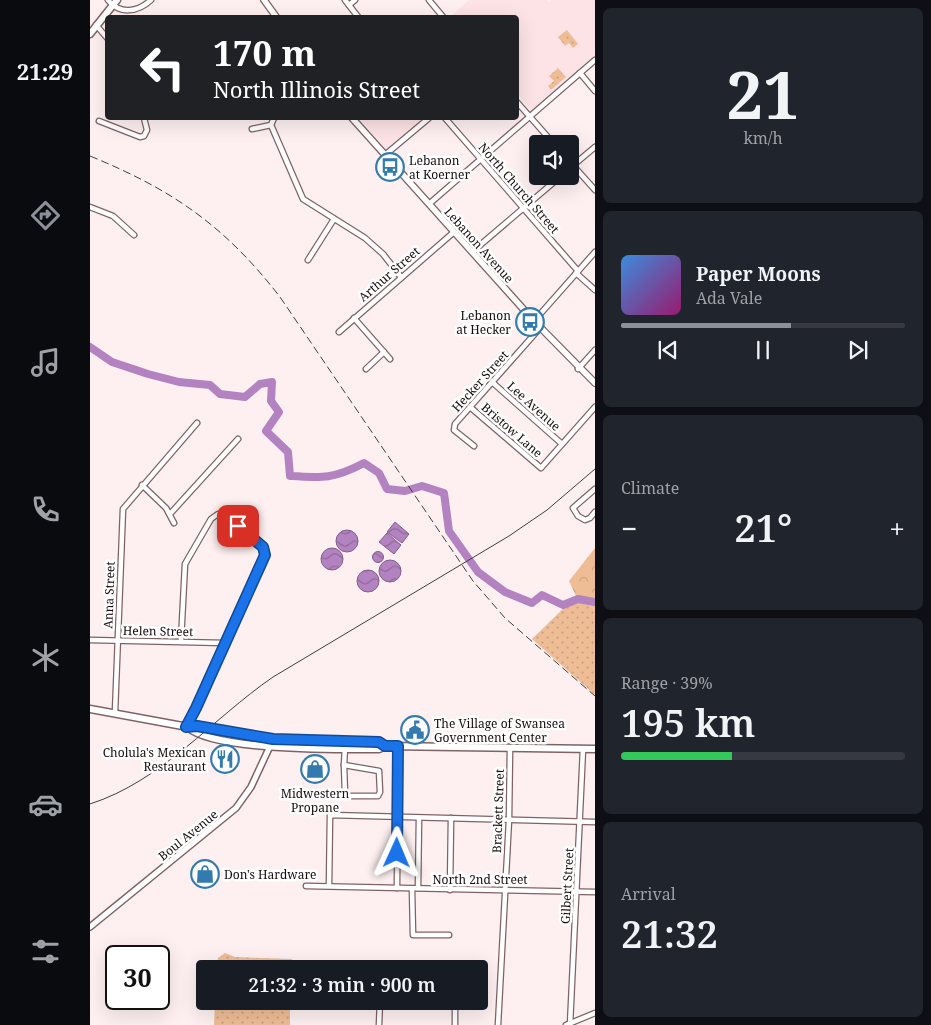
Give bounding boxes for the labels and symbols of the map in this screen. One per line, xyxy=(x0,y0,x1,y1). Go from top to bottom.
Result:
street label: North Church Street xyxy=(475,139,563,237)
bus stop icon: Lebanon at Koerner xyxy=(375,152,405,182)
place label: Lebanon at Koerner xyxy=(409,152,470,183)
street label: Lebanon Avenue xyxy=(440,203,518,287)
street label: Arthur Street xyxy=(355,243,423,305)
place label: Lebanon at Hecker xyxy=(456,307,511,338)
bus stop icon: Lebanon at Hecker xyxy=(515,307,545,337)
street label: Hecker Street xyxy=(448,347,512,415)
street label: Lee Avenue xyxy=(504,377,564,435)
street label: Bristow Lane xyxy=(478,399,546,461)
pin xyxy=(217,505,259,547)
street label: Anna Street xyxy=(99,561,119,629)
street label: Helen Street xyxy=(123,622,193,640)
public building icon: The Village of Swansea Government Center xyxy=(400,715,430,745)
place label: The Village of Swansea Government Center xyxy=(434,715,565,746)
place label: Cholula's Mexican Restaurant xyxy=(103,744,206,775)
restaurant icon: Cholula's Mexican Restaurant xyxy=(210,744,240,774)
shop icon: Midwestern Propane xyxy=(300,754,330,784)
street label: Brackett Street xyxy=(488,769,508,853)
place label: Midwestern Propane xyxy=(281,785,350,816)
street label: Boul Avenue xyxy=(155,806,221,864)
position arrow xyxy=(370,826,422,878)
street label: Gilbert Street xyxy=(557,847,577,925)
shop icon: Don's Hardware xyxy=(190,859,220,889)
place label: Don's Hardware xyxy=(224,866,317,883)
street label: North 2nd Street xyxy=(432,871,528,888)
speed limit sign: 30 xyxy=(105,945,170,1010)

